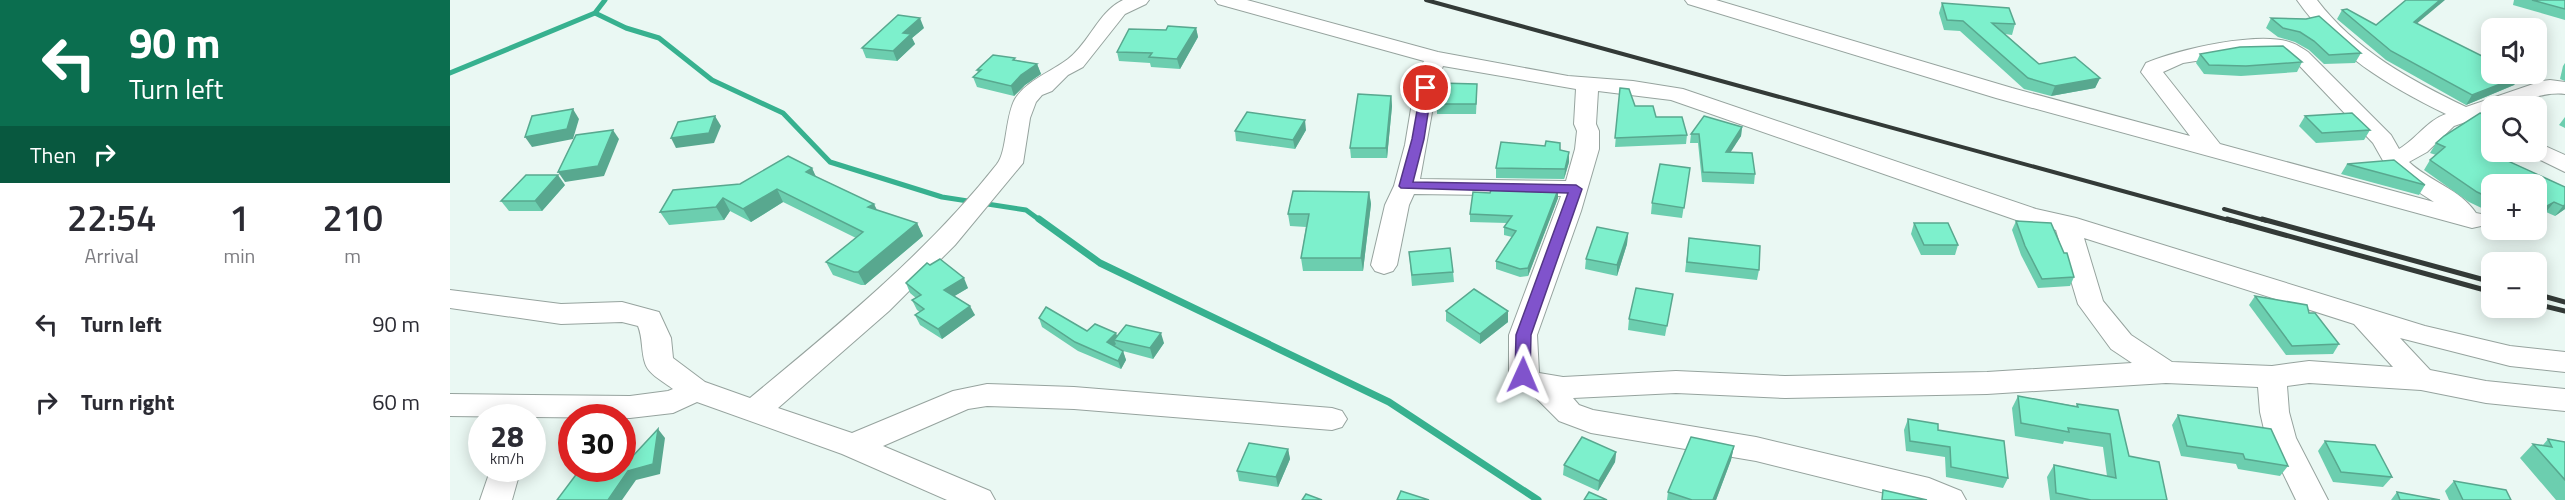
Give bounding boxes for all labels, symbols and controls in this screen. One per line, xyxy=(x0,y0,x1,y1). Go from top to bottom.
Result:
text: 90 m xyxy=(129,10,221,74)
map controls xyxy=(2481,18,2547,318)
button: sound xyxy=(2481,18,2547,84)
icon: left xyxy=(30,24,108,102)
pin xyxy=(1400,62,1451,113)
text: Turn left xyxy=(129,68,223,109)
icon: arrive xyxy=(1409,71,1442,104)
button: search xyxy=(2481,96,2547,162)
text: Then xyxy=(30,138,76,172)
icon: right xyxy=(88,138,121,171)
button: + xyxy=(2481,174,2547,240)
text: 22:54 xyxy=(67,190,156,245)
text: 1 xyxy=(229,190,249,245)
text: 210 xyxy=(322,190,383,245)
text: Arrival xyxy=(85,240,139,271)
text: min xyxy=(223,240,255,271)
text: m xyxy=(344,240,361,271)
button: − xyxy=(2481,252,2547,318)
text: Turn left xyxy=(81,307,162,341)
text: 90 m xyxy=(372,307,420,341)
icon: left xyxy=(30,308,63,341)
position arrow xyxy=(1491,343,1555,407)
text: Turn right xyxy=(81,385,175,419)
text: 60 m xyxy=(372,385,420,419)
icon: right xyxy=(30,386,63,419)
speed limit sign: 30 xyxy=(558,404,636,482)
text: 28 xyxy=(490,413,524,459)
text: km/h xyxy=(490,447,524,470)

